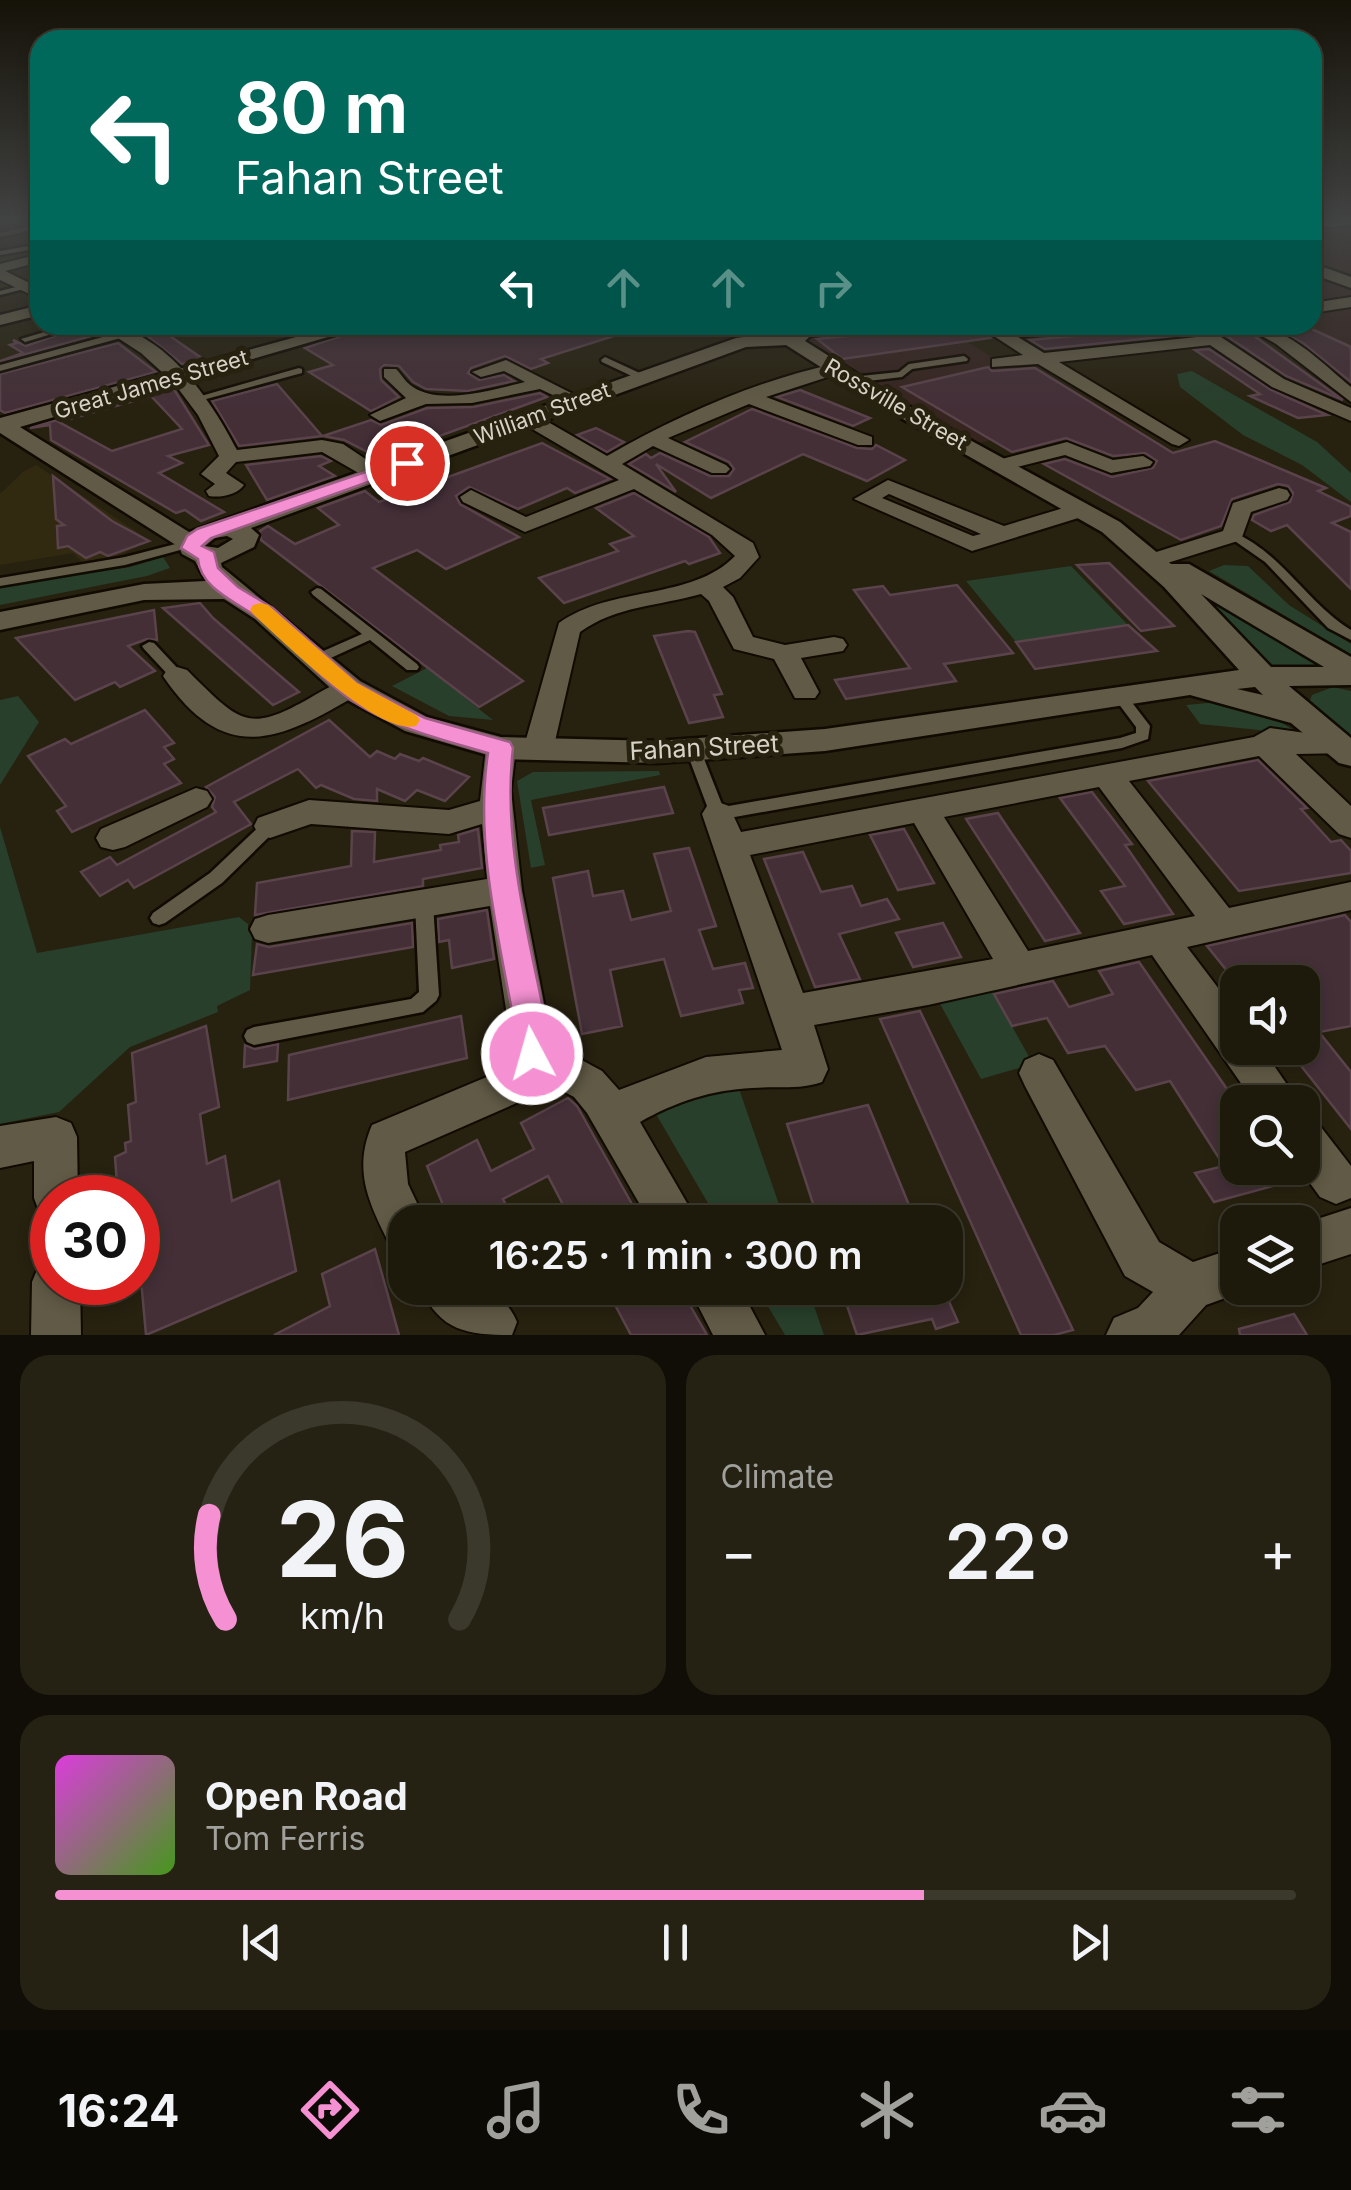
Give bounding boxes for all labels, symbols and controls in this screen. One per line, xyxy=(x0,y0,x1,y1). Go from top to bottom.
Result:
text: 80 m xyxy=(235,65,408,150)
icon: left xyxy=(70,70,200,200)
text: Fahan Street xyxy=(235,150,504,205)
icon: left xyxy=(491,260,546,315)
icon: ahead xyxy=(596,260,651,315)
icon: ahead xyxy=(701,260,756,315)
icon: right xyxy=(806,260,861,315)
street label: Great James Street xyxy=(51,344,251,424)
street label: Rossville Street xyxy=(820,353,972,455)
street label: William Street xyxy=(470,376,614,450)
pin xyxy=(365,421,450,506)
icon: arrive xyxy=(380,436,435,491)
street label: Fahan Street xyxy=(629,728,779,766)
map controls xyxy=(1220,965,1320,1305)
button: sound xyxy=(1220,965,1320,1065)
position arrow xyxy=(480,1002,584,1106)
button: search xyxy=(1220,1085,1320,1185)
speed limit sign: 30 xyxy=(30,1175,160,1305)
button: layers xyxy=(1220,1205,1320,1305)
text: 16:25 · 1 min · 300 m xyxy=(489,1232,862,1278)
text: Climate xyxy=(721,1457,834,1496)
text: 26 xyxy=(276,1476,409,1602)
text: 22° xyxy=(944,1506,1072,1597)
text: − xyxy=(721,1519,757,1585)
text: + xyxy=(1260,1519,1296,1585)
text: km/h xyxy=(300,1594,385,1638)
text: Open Road xyxy=(205,1773,408,1819)
text: Tom Ferris xyxy=(205,1819,365,1858)
icon: previous xyxy=(234,1915,289,1970)
icon: pause xyxy=(648,1915,703,1970)
icon: next xyxy=(1062,1915,1117,1970)
icon: directions xyxy=(295,2075,365,2145)
icon: music xyxy=(481,2075,551,2145)
icon: phone xyxy=(666,2075,736,2145)
icon: climate xyxy=(852,2075,922,2145)
icon: car xyxy=(1038,2075,1108,2145)
icon: filters xyxy=(1223,2075,1293,2145)
text: 16:24 xyxy=(58,2083,180,2138)

